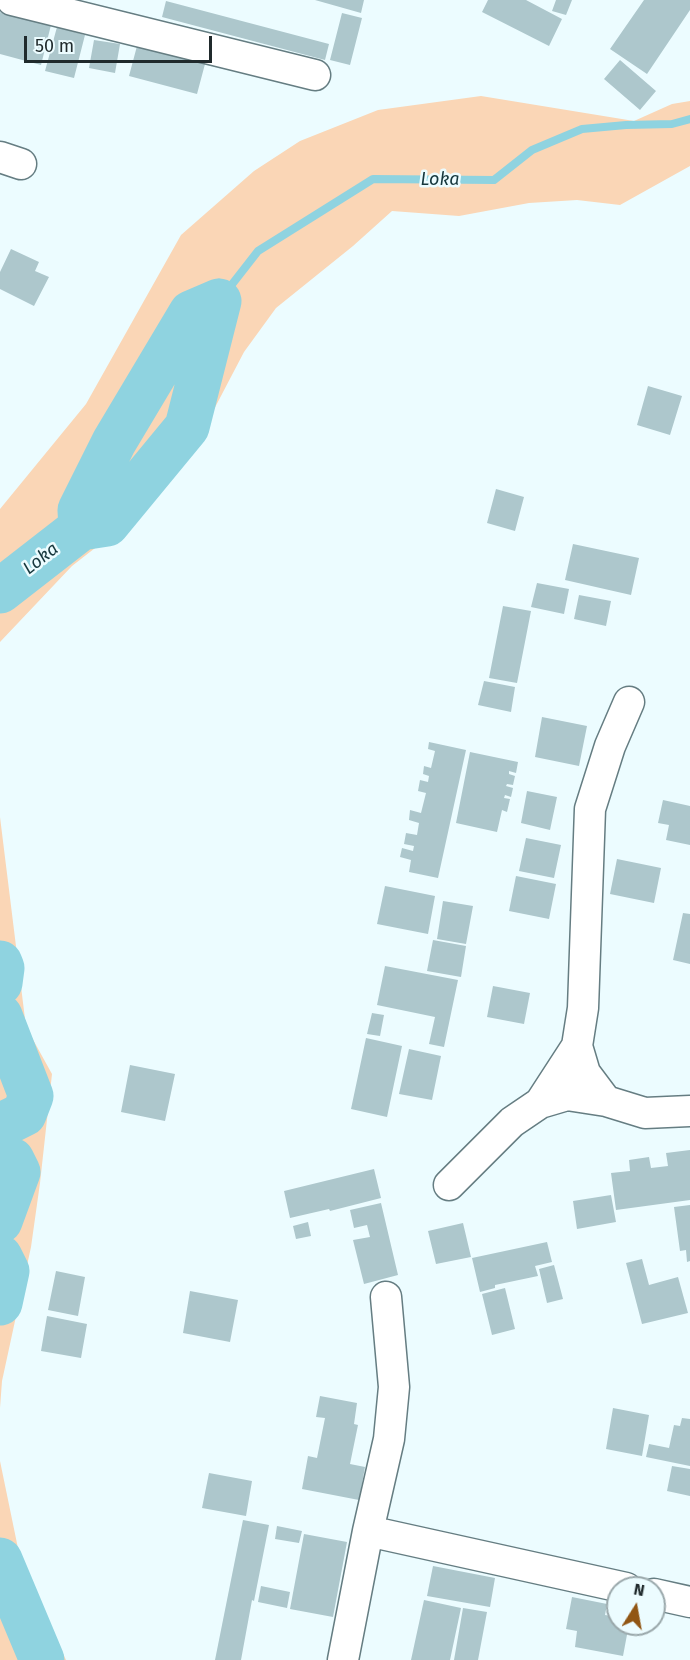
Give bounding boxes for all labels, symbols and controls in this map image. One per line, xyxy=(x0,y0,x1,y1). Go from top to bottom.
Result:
scale bar xyxy=(27,24,214,62)
text: 50 m xyxy=(35,35,74,57)
water label: Loka xyxy=(421,169,459,191)
water label: Loka xyxy=(19,539,63,579)
north arrow xyxy=(606,1576,666,1636)
text: N xyxy=(632,1579,646,1600)

